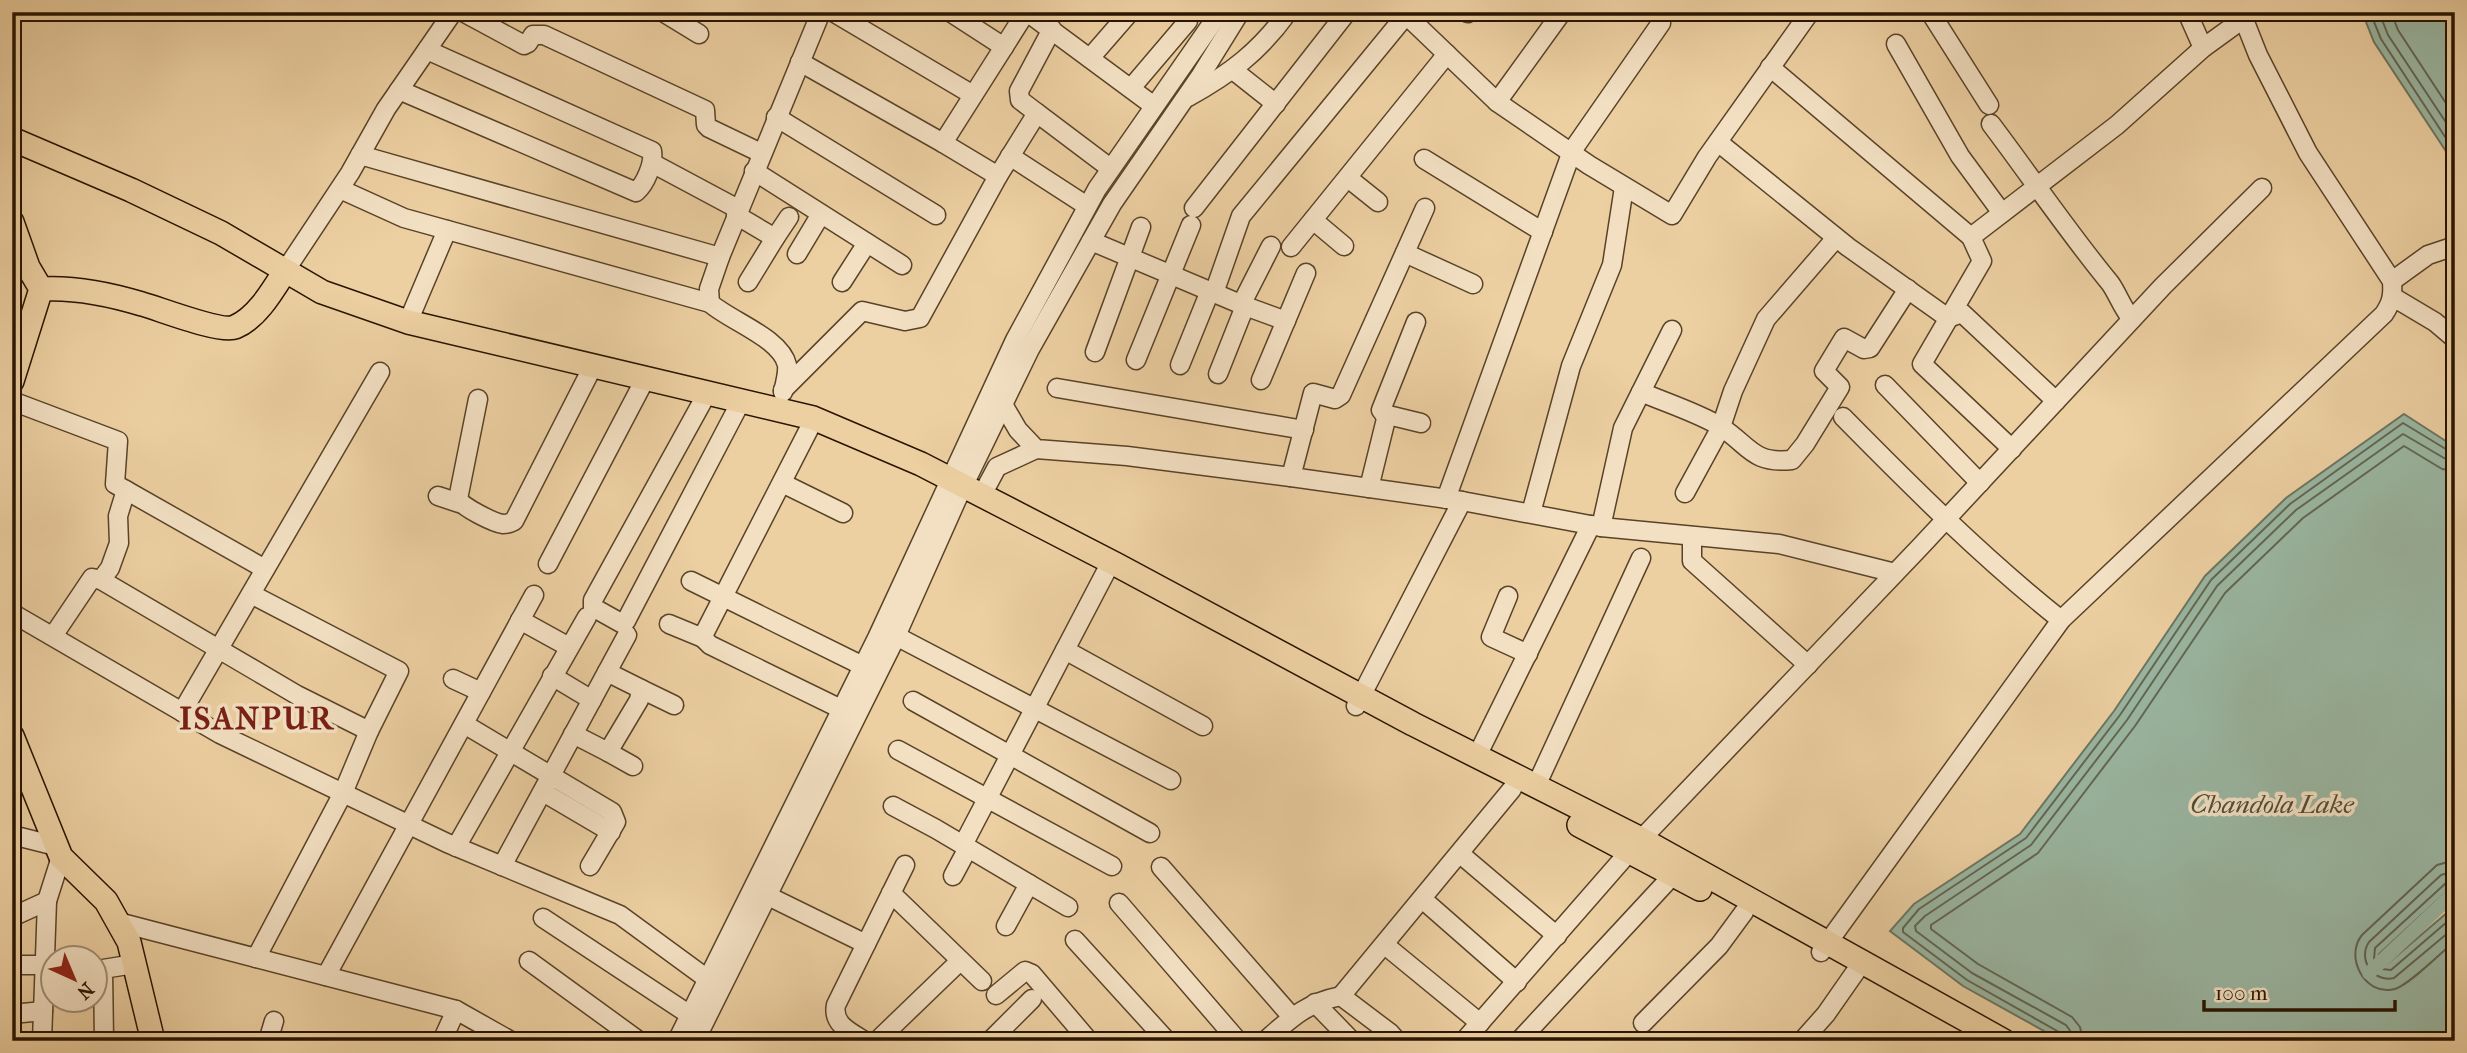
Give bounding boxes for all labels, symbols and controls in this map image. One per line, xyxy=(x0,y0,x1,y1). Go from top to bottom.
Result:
district label: ISANPUR xyxy=(179,700,335,737)
water label: Chandola Lake xyxy=(2190,789,2355,820)
north arrow xyxy=(38,944,108,1014)
scale bar xyxy=(2204,969,2395,1013)
text: N xyxy=(72,978,98,1004)
text: 100 m xyxy=(2215,981,2268,1005)

